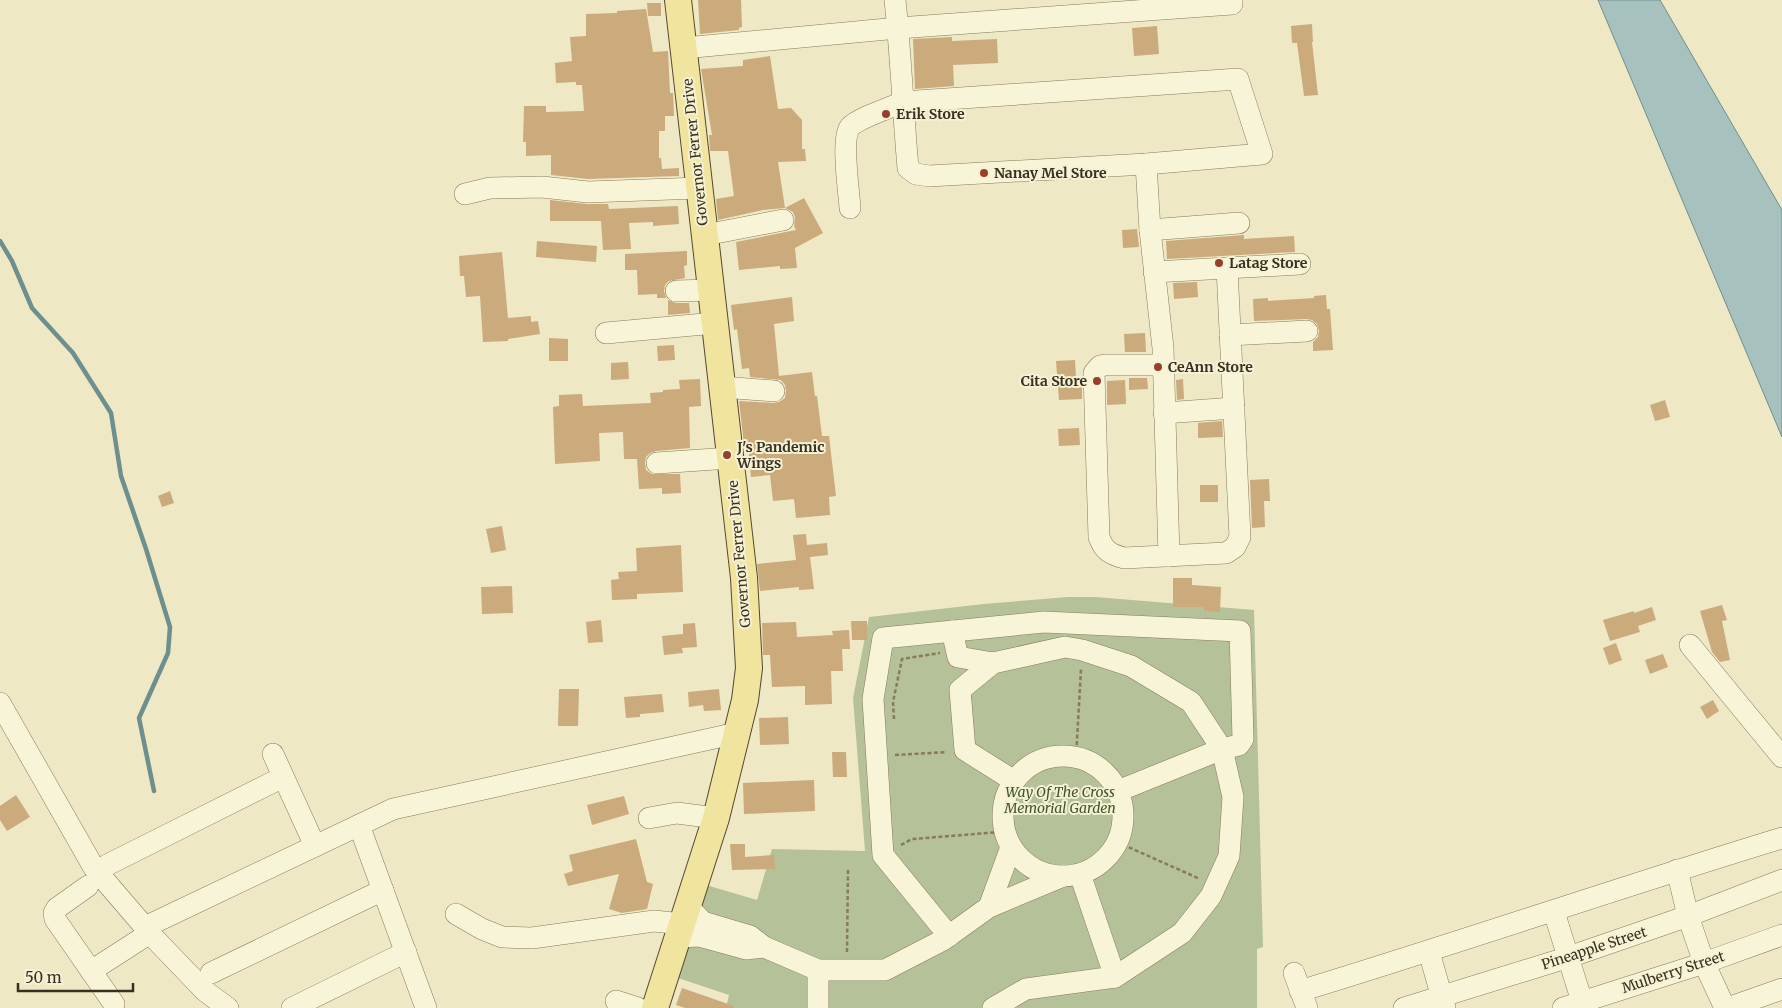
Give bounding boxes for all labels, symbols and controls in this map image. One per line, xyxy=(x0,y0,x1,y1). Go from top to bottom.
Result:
street label: Governor Ferrer Drive xyxy=(678,78,712,226)
place label: Erik Store xyxy=(896,105,965,123)
marker: Erik Store xyxy=(880,108,892,120)
place label: Nanay Mel Store xyxy=(994,164,1107,182)
marker: Nanay Mel Store xyxy=(978,167,990,179)
place label: Latag Store xyxy=(1229,254,1308,272)
marker: Latag Store xyxy=(1213,257,1225,269)
place label: CeAnn Store xyxy=(1168,358,1253,376)
marker: CeAnn Store xyxy=(1152,361,1164,373)
place label: Cita Store xyxy=(1021,372,1087,390)
marker: Cita Store xyxy=(1091,375,1103,387)
place label: J's Pandemic Wings xyxy=(736,438,824,472)
marker: J's Pandemic Wings xyxy=(721,449,733,461)
street label: Governor Ferrer Drive xyxy=(724,480,754,628)
park label: Way Of The Cross Memorial Garden xyxy=(1003,783,1116,817)
street label: Pineapple Street xyxy=(1539,922,1649,973)
street label: Mulberry Street xyxy=(1619,947,1727,997)
scale bar xyxy=(18,960,132,992)
text: 50 m xyxy=(25,968,62,987)

